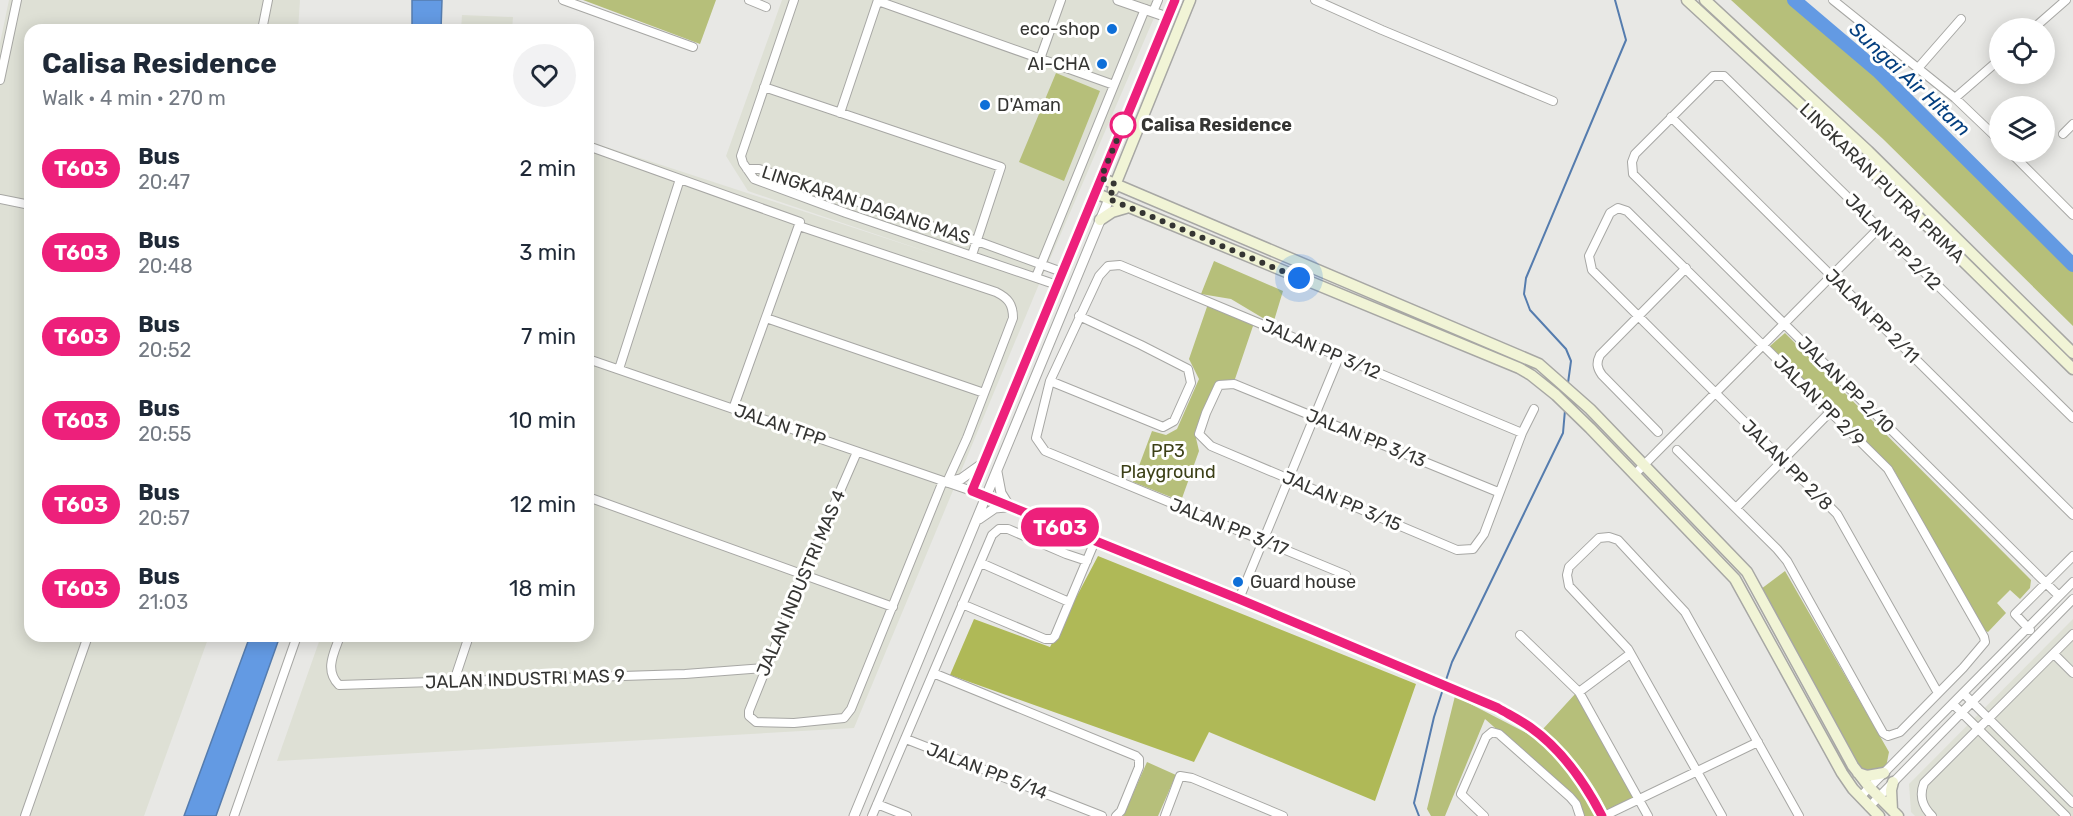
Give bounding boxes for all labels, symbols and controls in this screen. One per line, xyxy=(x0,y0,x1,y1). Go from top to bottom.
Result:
water label: Sungai Air Hitam xyxy=(1845,17,1975,141)
place label: eco-shop xyxy=(1020,18,1100,40)
map controls xyxy=(1989,18,2055,162)
button: locate xyxy=(1989,18,2055,84)
marker: eco-shop xyxy=(1105,22,1119,36)
button: heart xyxy=(513,44,576,107)
text: Calisa Residence xyxy=(42,47,277,80)
place label: AI-CHA xyxy=(1028,53,1090,75)
marker: AI-CHA xyxy=(1095,57,1109,71)
text: Walk · 4 min · 270 m xyxy=(42,86,226,110)
place label: D'Aman xyxy=(997,94,1061,116)
button: layers xyxy=(1989,96,2055,162)
marker: D'Aman xyxy=(978,98,992,112)
street label: LINGKARAN PUTRA PRIMA xyxy=(1795,99,1969,267)
marker: Calisa Residence xyxy=(1110,112,1136,138)
place label: Calisa Residence xyxy=(1141,114,1292,136)
text: Bus xyxy=(138,143,180,170)
text: 2 min xyxy=(519,155,576,182)
text: T603 xyxy=(54,156,108,181)
street label: LINGKARAN DAGANG MAS xyxy=(759,161,973,249)
text: 20:47 xyxy=(138,170,190,194)
street label: JALAN PP 2/12 xyxy=(1840,189,1946,295)
text: Bus xyxy=(138,227,180,254)
text: 3 min xyxy=(519,239,576,266)
text: T603 xyxy=(54,240,108,265)
text: 20:48 xyxy=(138,254,193,278)
your location xyxy=(1284,263,1314,293)
street label: JALAN PP 2/11 xyxy=(1820,264,1924,368)
text: Bus xyxy=(138,311,180,338)
street label: JALAN PP 3/12 xyxy=(1258,314,1384,384)
text: 7 min xyxy=(521,323,576,350)
text: T603 xyxy=(54,324,108,349)
street label: JALAN PP 2/10 xyxy=(1793,332,1899,438)
text: 20:52 xyxy=(138,338,191,362)
street label: JALAN PP 2/9 xyxy=(1769,351,1869,451)
text: Bus xyxy=(138,395,180,422)
street label: JALAN TPP xyxy=(731,399,829,451)
street label: JALAN PP 3/13 xyxy=(1303,404,1429,472)
text: 10 min xyxy=(509,407,576,434)
text: T603 xyxy=(54,408,108,433)
street label: JALAN PP 2/8 xyxy=(1737,415,1837,515)
text: 20:55 xyxy=(138,422,191,446)
park label: PP3 Playground xyxy=(1120,440,1216,483)
street label: JALAN PP 3/15 xyxy=(1279,466,1405,536)
text: Bus xyxy=(138,479,180,506)
street label: JALAN INDUSTRI MAS 4 xyxy=(752,486,850,680)
text: 12 min xyxy=(510,491,576,518)
text: T603 xyxy=(54,492,108,517)
street label: JALAN PP 3/17 xyxy=(1167,493,1291,561)
text: 20:57 xyxy=(138,506,190,530)
line badge: T603 xyxy=(1018,508,1102,546)
text: T603 xyxy=(1033,515,1087,540)
text: Bus xyxy=(138,563,180,590)
place label: Guard house xyxy=(1250,571,1356,593)
text: 18 min xyxy=(509,575,576,602)
marker: Guard house xyxy=(1231,575,1245,589)
text: T603 xyxy=(54,576,108,601)
text: 21:03 xyxy=(138,590,188,614)
street label: JALAN INDUSTRI MAS 9 xyxy=(425,665,625,693)
street label: JALAN PP 5/14 xyxy=(924,738,1050,804)

